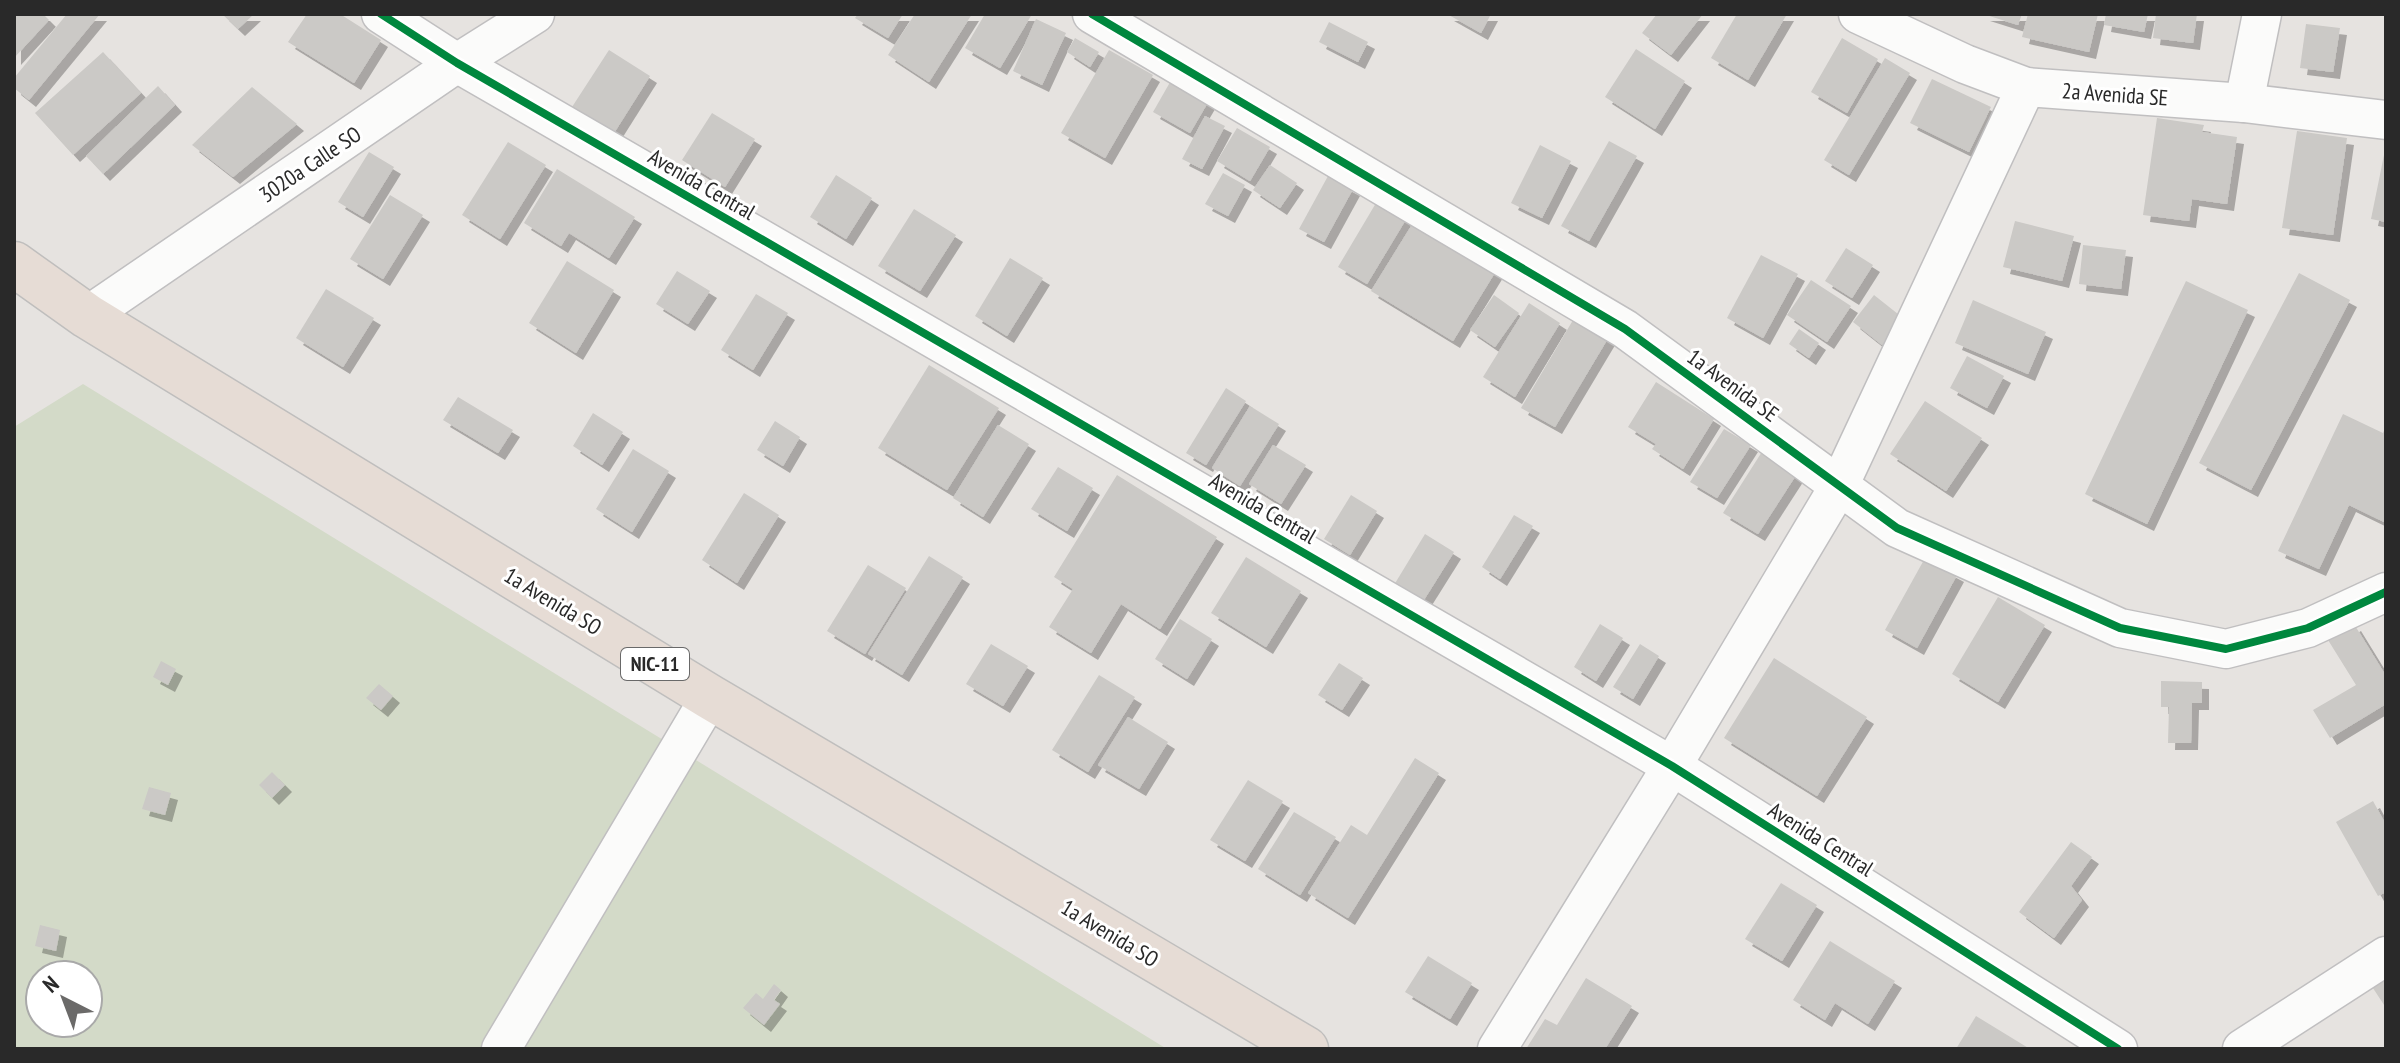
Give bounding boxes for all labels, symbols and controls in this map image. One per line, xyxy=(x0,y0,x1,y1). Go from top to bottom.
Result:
street label: 2a Avenida SE xyxy=(2061,76,2169,112)
street label: 3020a Calle SO xyxy=(254,120,366,208)
street label: Avenida Central xyxy=(643,142,761,226)
street label: 1a Avenida SE xyxy=(1682,342,1784,428)
street label: Avenida Central xyxy=(1204,466,1322,550)
street label: 1a Avenida SO xyxy=(499,561,607,641)
road number: NIC-11 xyxy=(621,648,689,680)
street label: Avenida Central xyxy=(1763,796,1880,883)
street label: 1a Avenida SO xyxy=(1056,893,1164,973)
north arrow xyxy=(24,959,104,1039)
text: N xyxy=(37,970,64,999)

